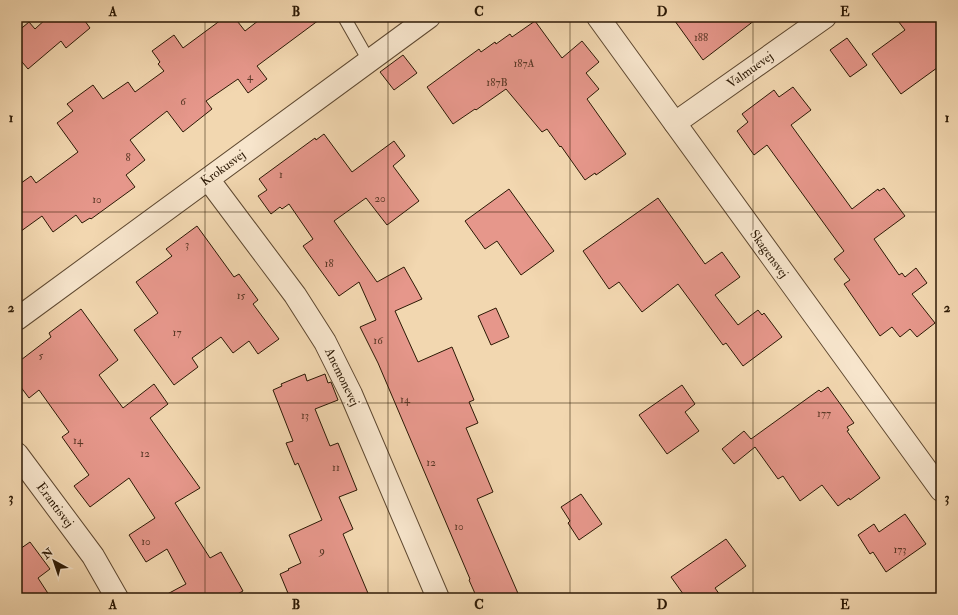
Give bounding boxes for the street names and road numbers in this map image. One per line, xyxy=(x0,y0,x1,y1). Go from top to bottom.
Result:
street label: Valmuevej xyxy=(724,48,776,92)
street label: Krokusvej xyxy=(198,146,248,190)
street label: Skagensvej xyxy=(746,227,792,281)
street label: Anemonevej xyxy=(321,344,363,409)
street label: Erantisvej xyxy=(33,479,77,531)

